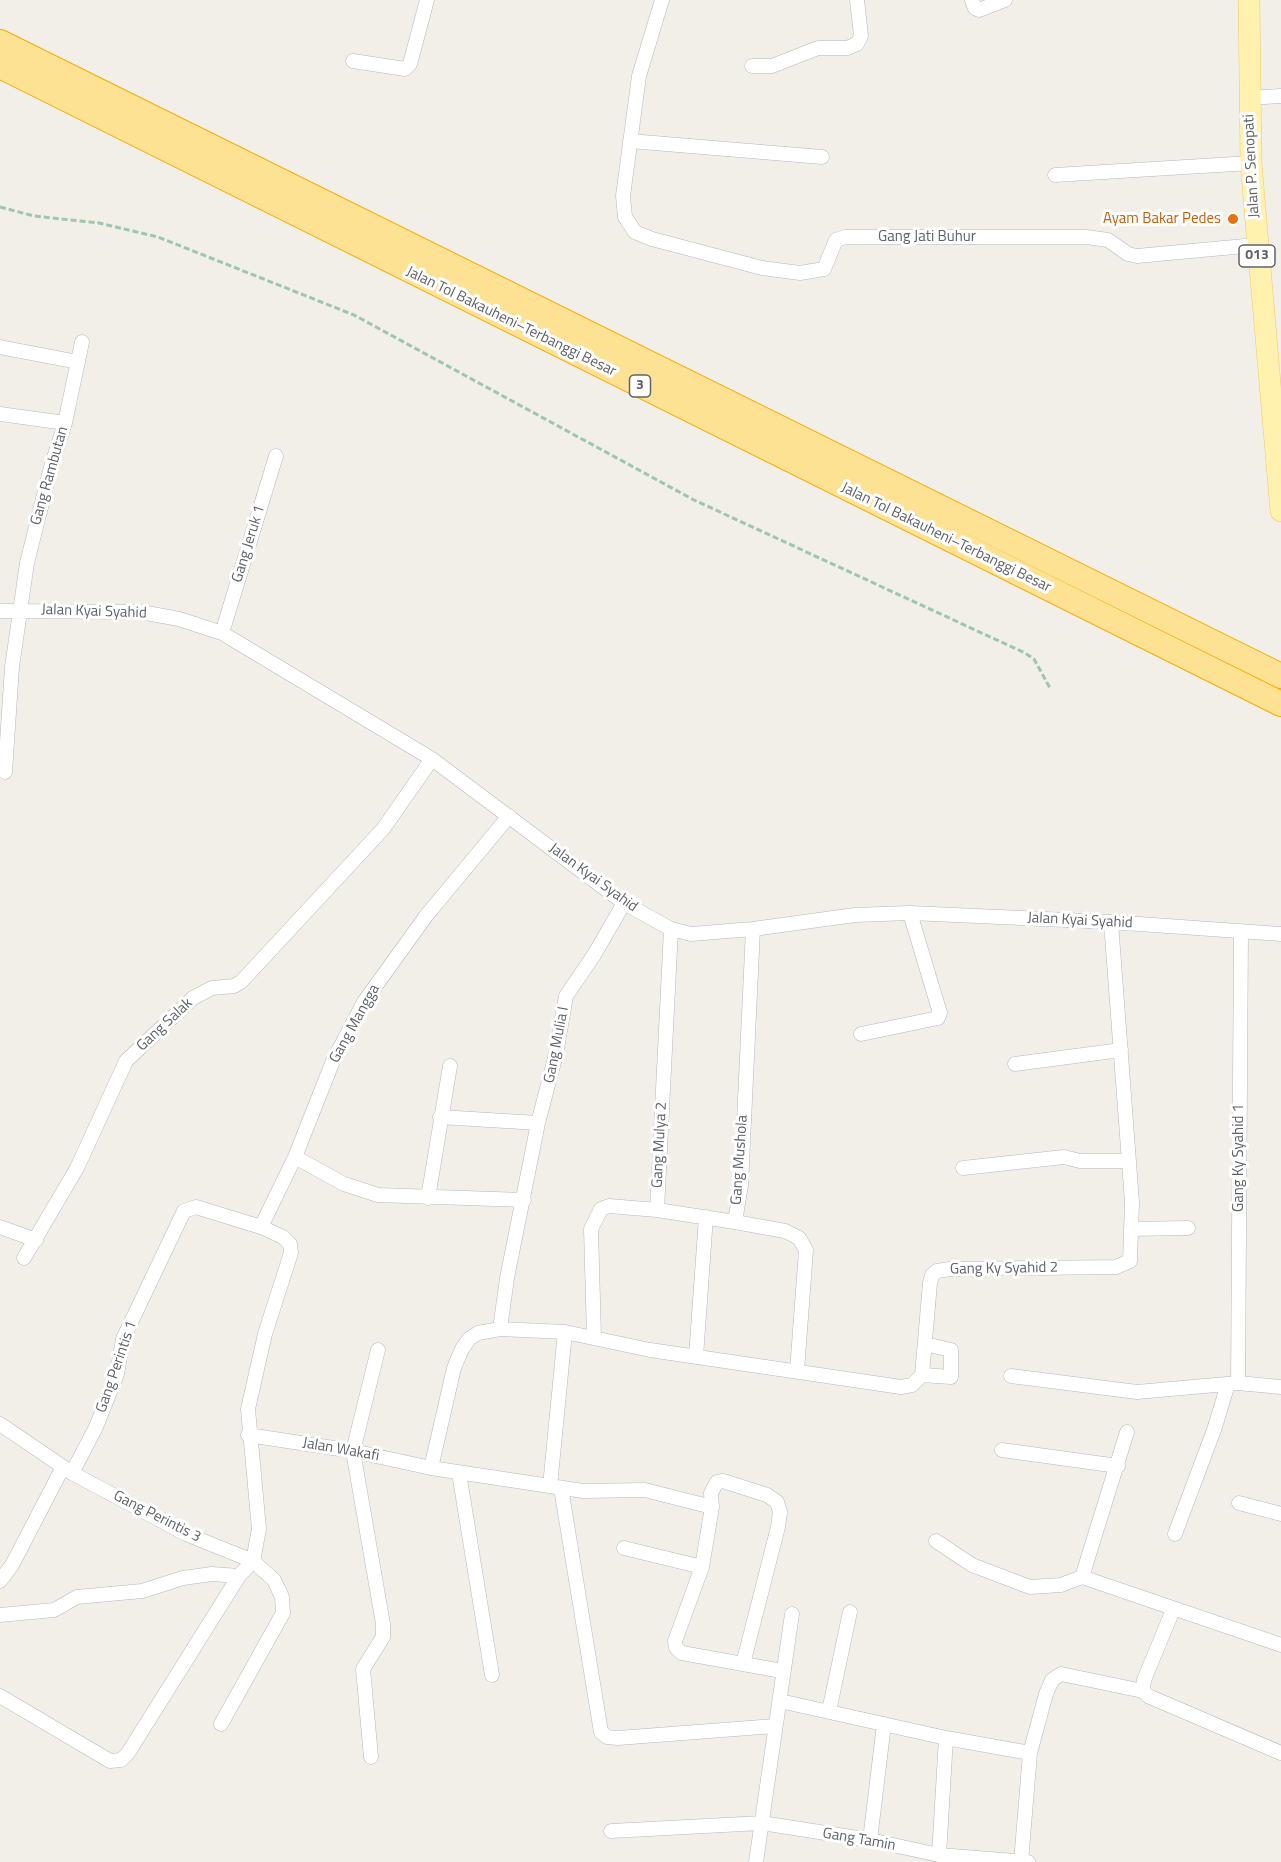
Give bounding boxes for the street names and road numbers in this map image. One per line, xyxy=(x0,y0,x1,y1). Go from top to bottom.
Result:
street label: Jalan P. Senopati xyxy=(1240,114,1264,218)
street label: Gang Jati Buhur xyxy=(878,228,976,246)
road number: 013 xyxy=(1239,245,1275,267)
street label: Jalan Tol Bakauheni–Terbanggi Besar xyxy=(403,263,619,381)
road number: 3 xyxy=(630,375,650,397)
street label: Gang Rambutan xyxy=(27,425,73,527)
street label: Jalan Tol Bakauheni–Terbanggi Besar xyxy=(838,479,1054,597)
street label: Gang Jeruk 1 xyxy=(229,503,269,585)
street label: Jalan Kyai Syahid xyxy=(41,601,147,623)
street label: Jalan Kyai Syahid xyxy=(545,840,641,916)
street label: Jalan Kyai Syahid xyxy=(1027,909,1133,933)
street label: Gang Mangga xyxy=(326,982,384,1066)
street label: Gang Salak xyxy=(133,995,197,1055)
street label: Gang Mulia I xyxy=(541,1005,573,1085)
street label: Gang Mulya 2 xyxy=(649,1102,671,1188)
street label: Gang Ky Syahid 1 xyxy=(1230,1104,1248,1212)
street label: Gang Mushola xyxy=(728,1114,752,1206)
street label: Gang Ky Syahid 2 xyxy=(950,1259,1058,1279)
street label: Gang Perintis 1 xyxy=(93,1319,141,1415)
street label: Jalan Wakafi xyxy=(301,1434,381,1466)
street label: Gang Perintis 3 xyxy=(110,1487,204,1547)
street label: Gang Tamin xyxy=(821,1825,897,1855)

